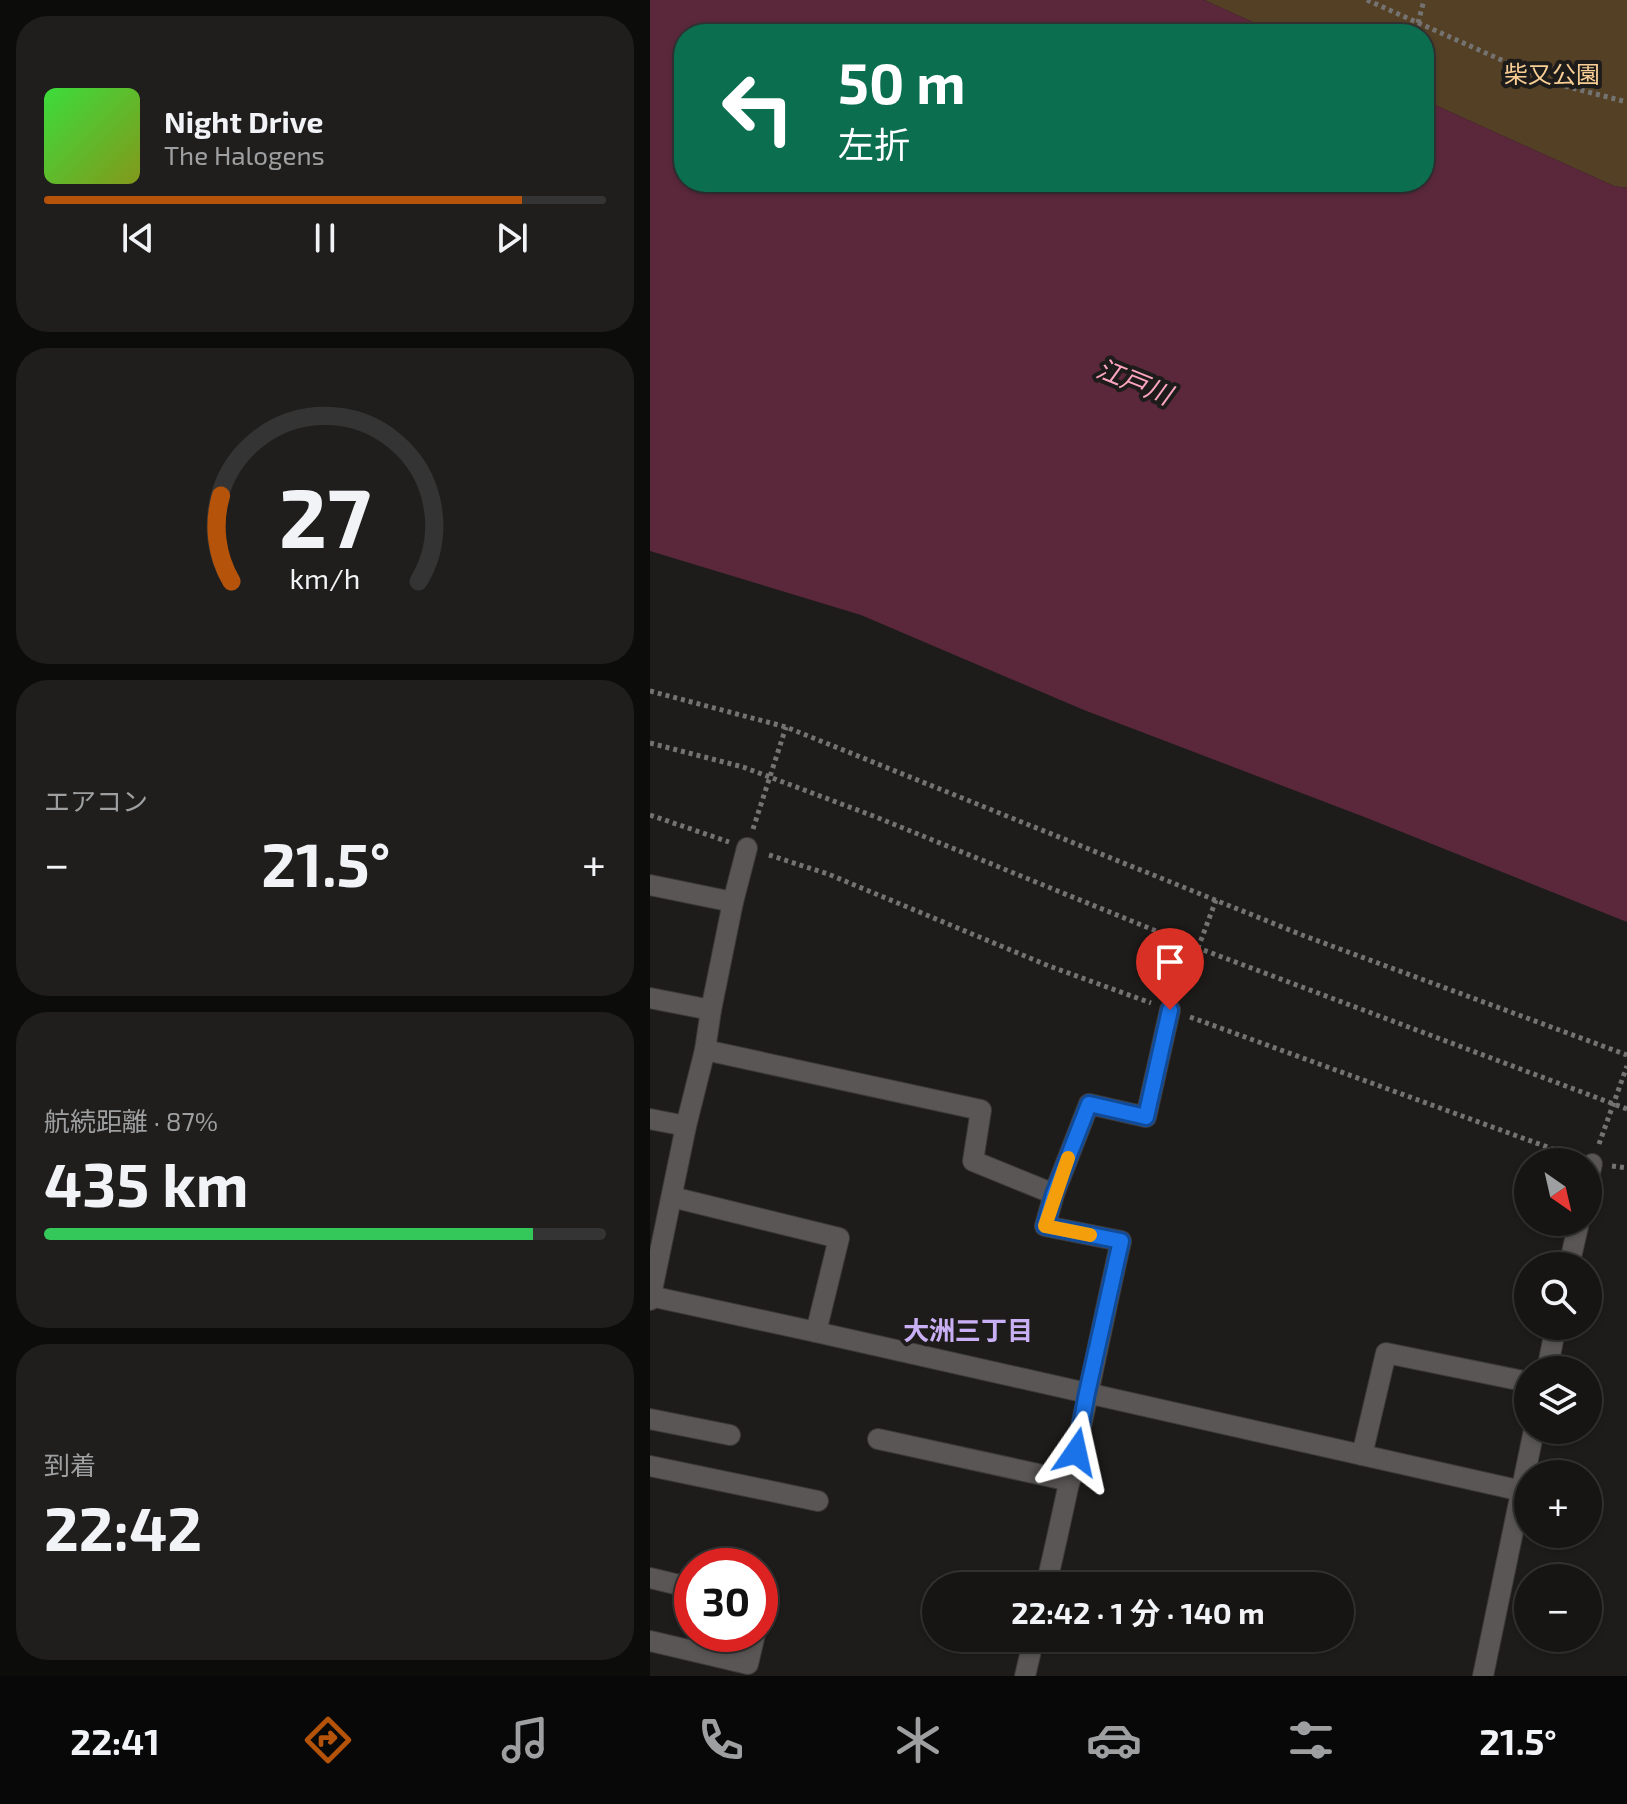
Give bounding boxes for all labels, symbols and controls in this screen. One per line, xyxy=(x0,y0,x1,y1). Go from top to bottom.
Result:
text: 50 m xyxy=(838,48,966,115)
icon: left xyxy=(706,56,810,160)
park label: 柴又公園 xyxy=(1504,59,1600,88)
text: Night Drive xyxy=(164,103,323,139)
text: 左折 xyxy=(838,122,910,165)
text: The Halogens xyxy=(164,139,325,170)
icon: previous xyxy=(116,216,160,260)
icon: pause xyxy=(303,216,347,260)
icon: next xyxy=(490,216,534,260)
water label: 江戸川 xyxy=(1093,352,1179,411)
text: 27 xyxy=(279,465,371,565)
text: km/h xyxy=(290,560,360,595)
text: エアコン xyxy=(44,785,148,816)
text: 21.5° xyxy=(261,827,390,899)
text: − xyxy=(44,836,70,889)
text: + xyxy=(582,836,606,889)
pin xyxy=(1136,928,1204,1010)
icon: arrive xyxy=(1148,940,1192,984)
text: 航続距離 · 87% xyxy=(44,1105,218,1136)
text: 435 km xyxy=(44,1147,249,1219)
north arrow xyxy=(1514,1148,1602,1236)
map controls xyxy=(1514,1148,1602,1652)
button: search xyxy=(1514,1252,1602,1340)
district label: 大洲三丁目 xyxy=(903,1314,1033,1345)
button: layers xyxy=(1514,1356,1602,1444)
position arrow xyxy=(1034,1410,1118,1494)
text: 到着 xyxy=(44,1449,96,1480)
button: + xyxy=(1514,1460,1602,1548)
text: 22:42 xyxy=(44,1491,202,1563)
speed limit sign: 30 xyxy=(674,1548,778,1652)
button: − xyxy=(1514,1564,1602,1652)
text: 22:42 · 1 分 · 140 m xyxy=(1011,1594,1265,1630)
icon: directions xyxy=(300,1712,356,1768)
icon: music xyxy=(497,1712,553,1768)
icon: phone xyxy=(693,1712,749,1768)
icon: climate xyxy=(890,1712,946,1768)
icon: car xyxy=(1086,1712,1142,1768)
icon: filters xyxy=(1283,1712,1339,1768)
text: 22:41 xyxy=(70,1719,160,1762)
text: 21.5° xyxy=(1479,1719,1557,1762)

